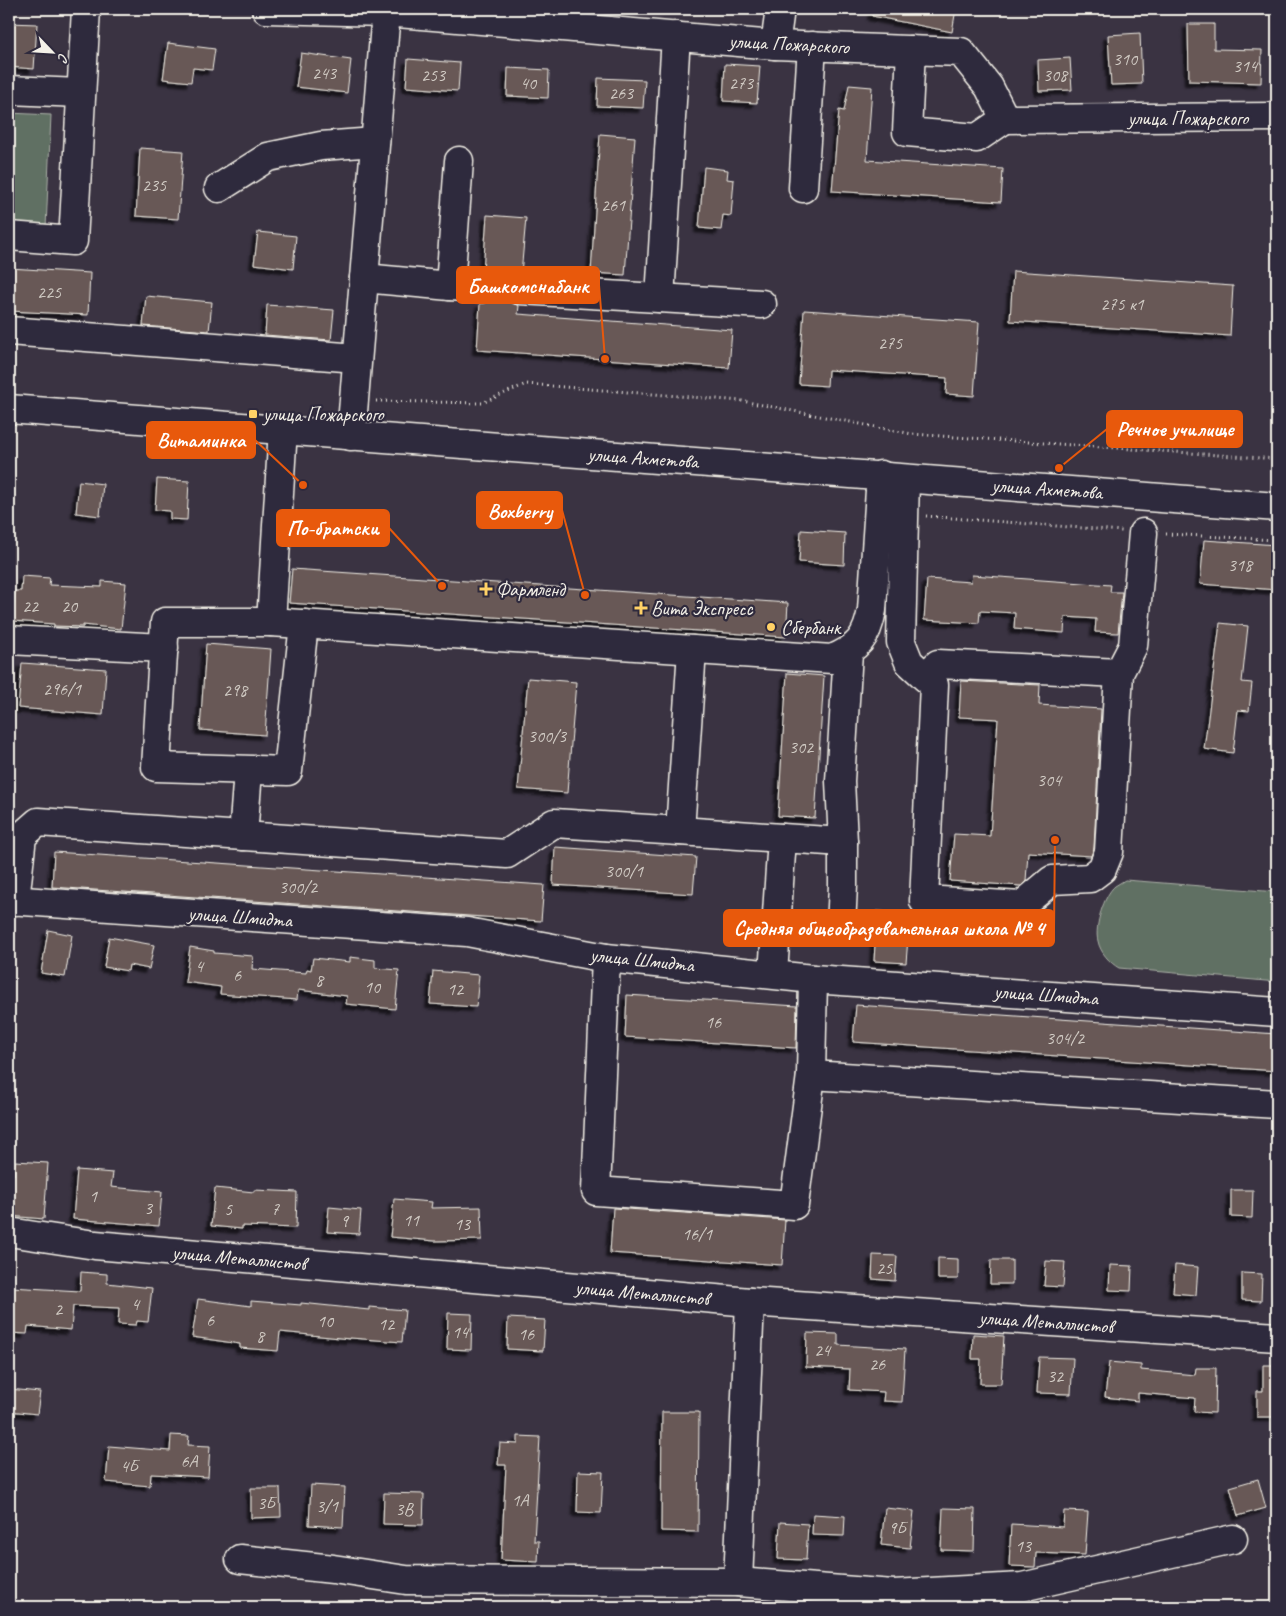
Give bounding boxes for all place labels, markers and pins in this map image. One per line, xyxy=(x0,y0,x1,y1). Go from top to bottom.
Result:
callout: Башкомснабанк xyxy=(457,267,599,303)
place label: улица Пожарского xyxy=(262,402,385,427)
marker: улица Пожарского xyxy=(247,408,259,420)
callout: Речное училище xyxy=(1107,411,1242,447)
callout: Витаминка xyxy=(147,422,255,458)
callout: Boxberry xyxy=(477,492,562,528)
callout: По-братски xyxy=(277,510,389,546)
place label: Фармленд xyxy=(496,577,566,602)
marker: Фармленд xyxy=(480,583,492,595)
place label: Вита Экспресс xyxy=(651,596,753,621)
marker: Вита Экспресс xyxy=(635,602,647,614)
place label: Сбербанк xyxy=(781,615,842,640)
marker: Сбербанк xyxy=(765,621,777,633)
callout: Средняя общеобразовательная школа № 4 xyxy=(724,910,1054,946)

